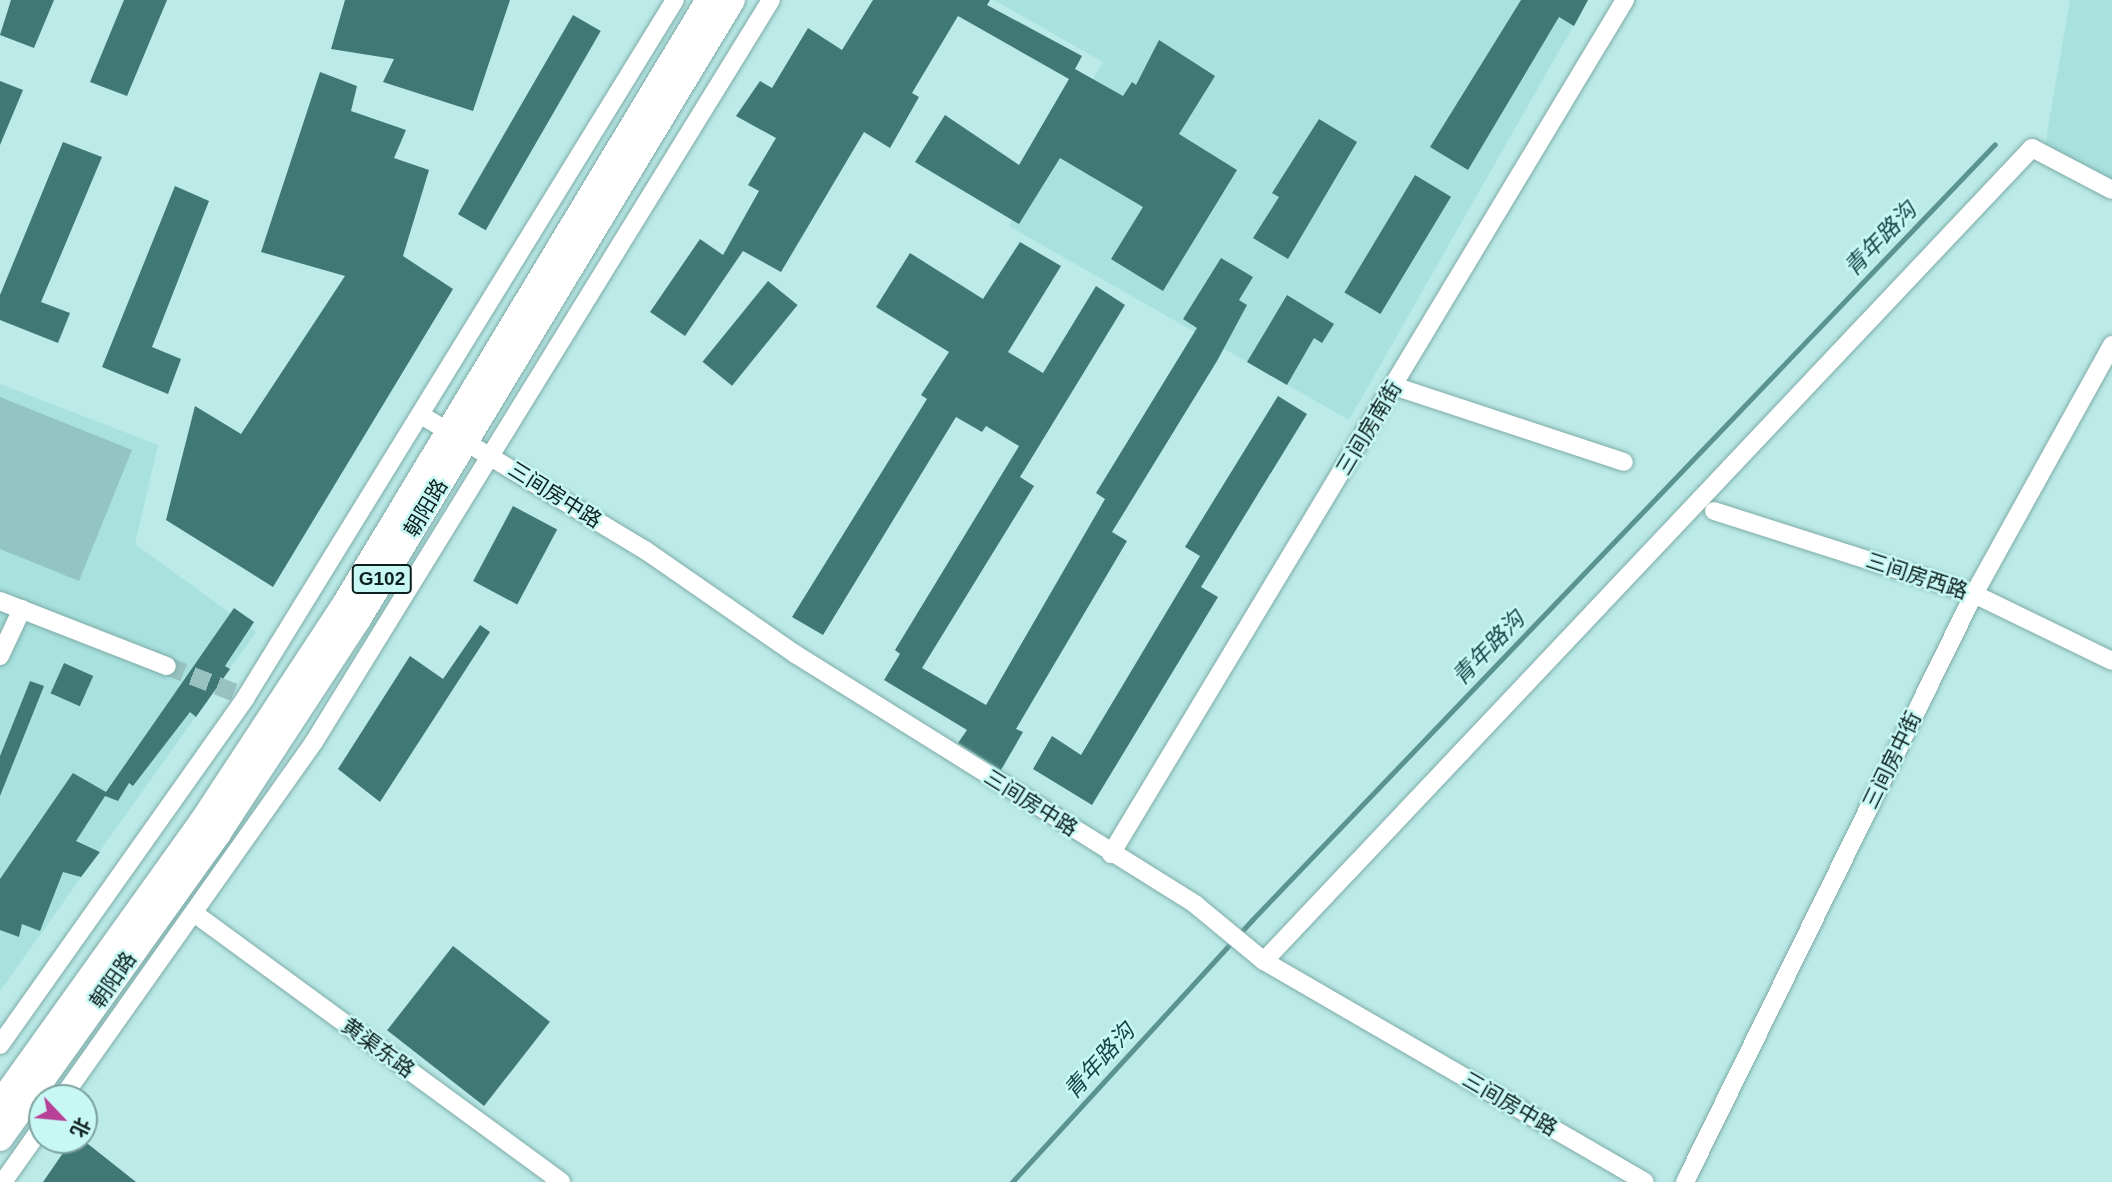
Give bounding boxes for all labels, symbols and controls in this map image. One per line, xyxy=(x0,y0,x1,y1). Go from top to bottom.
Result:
water label: 青年路沟 xyxy=(1838,196,1922,282)
street label: 三间房南街 xyxy=(1331,377,1407,479)
street label: 三间房中路 xyxy=(504,456,606,534)
street label: 朝阳路 xyxy=(399,475,453,541)
street label: 三间房西路 xyxy=(1863,548,1971,604)
road number: G102 xyxy=(350,564,414,594)
water label: 青年路沟 xyxy=(1446,605,1530,691)
street label: 三间房中街 xyxy=(1858,707,1926,813)
street label: 三间房中路 xyxy=(980,764,1082,842)
street label: 朝阳路 xyxy=(85,947,141,1013)
street label: 黄渠东路 xyxy=(337,1013,419,1083)
water label: 青年路沟 xyxy=(1058,1018,1140,1104)
street label: 三间房中路 xyxy=(1458,1067,1562,1141)
north arrow xyxy=(28,1084,98,1154)
text: 北 xyxy=(67,1114,94,1141)

